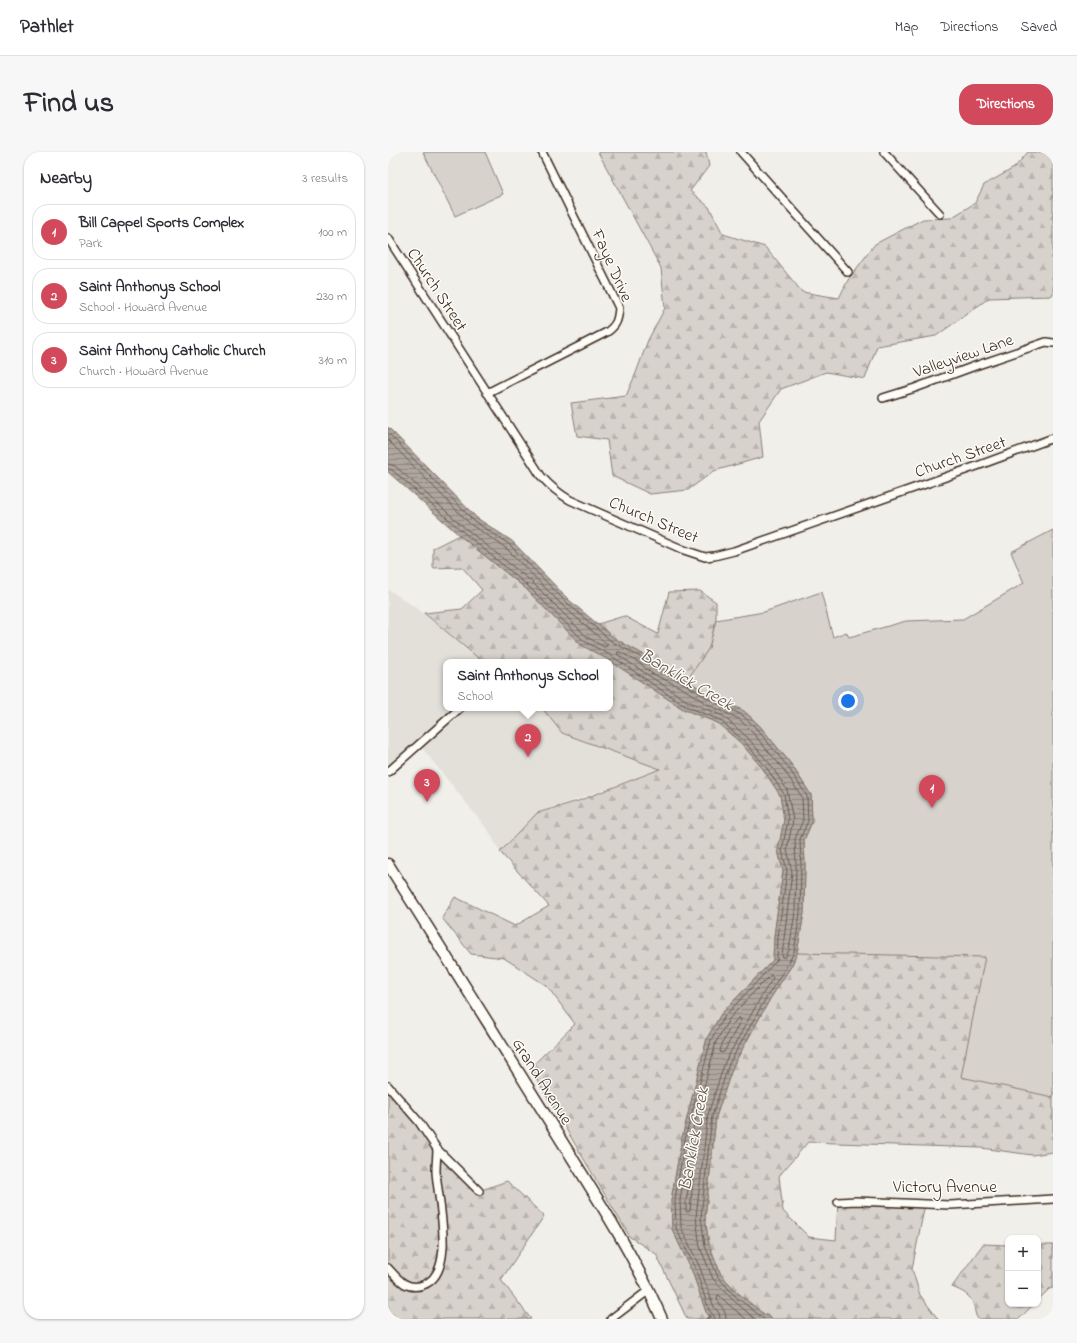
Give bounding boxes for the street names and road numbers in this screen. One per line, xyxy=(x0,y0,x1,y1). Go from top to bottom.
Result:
street label: Faye Drive xyxy=(583,224,639,307)
street label: Church Street xyxy=(400,243,473,337)
street label: Valleyview Lane xyxy=(909,328,1017,386)
street label: Church Street xyxy=(911,430,1010,485)
street label: Church Street xyxy=(605,490,702,551)
street label: Grand Avenue xyxy=(505,1034,579,1130)
street label: Victory Avenue xyxy=(892,1175,997,1201)

